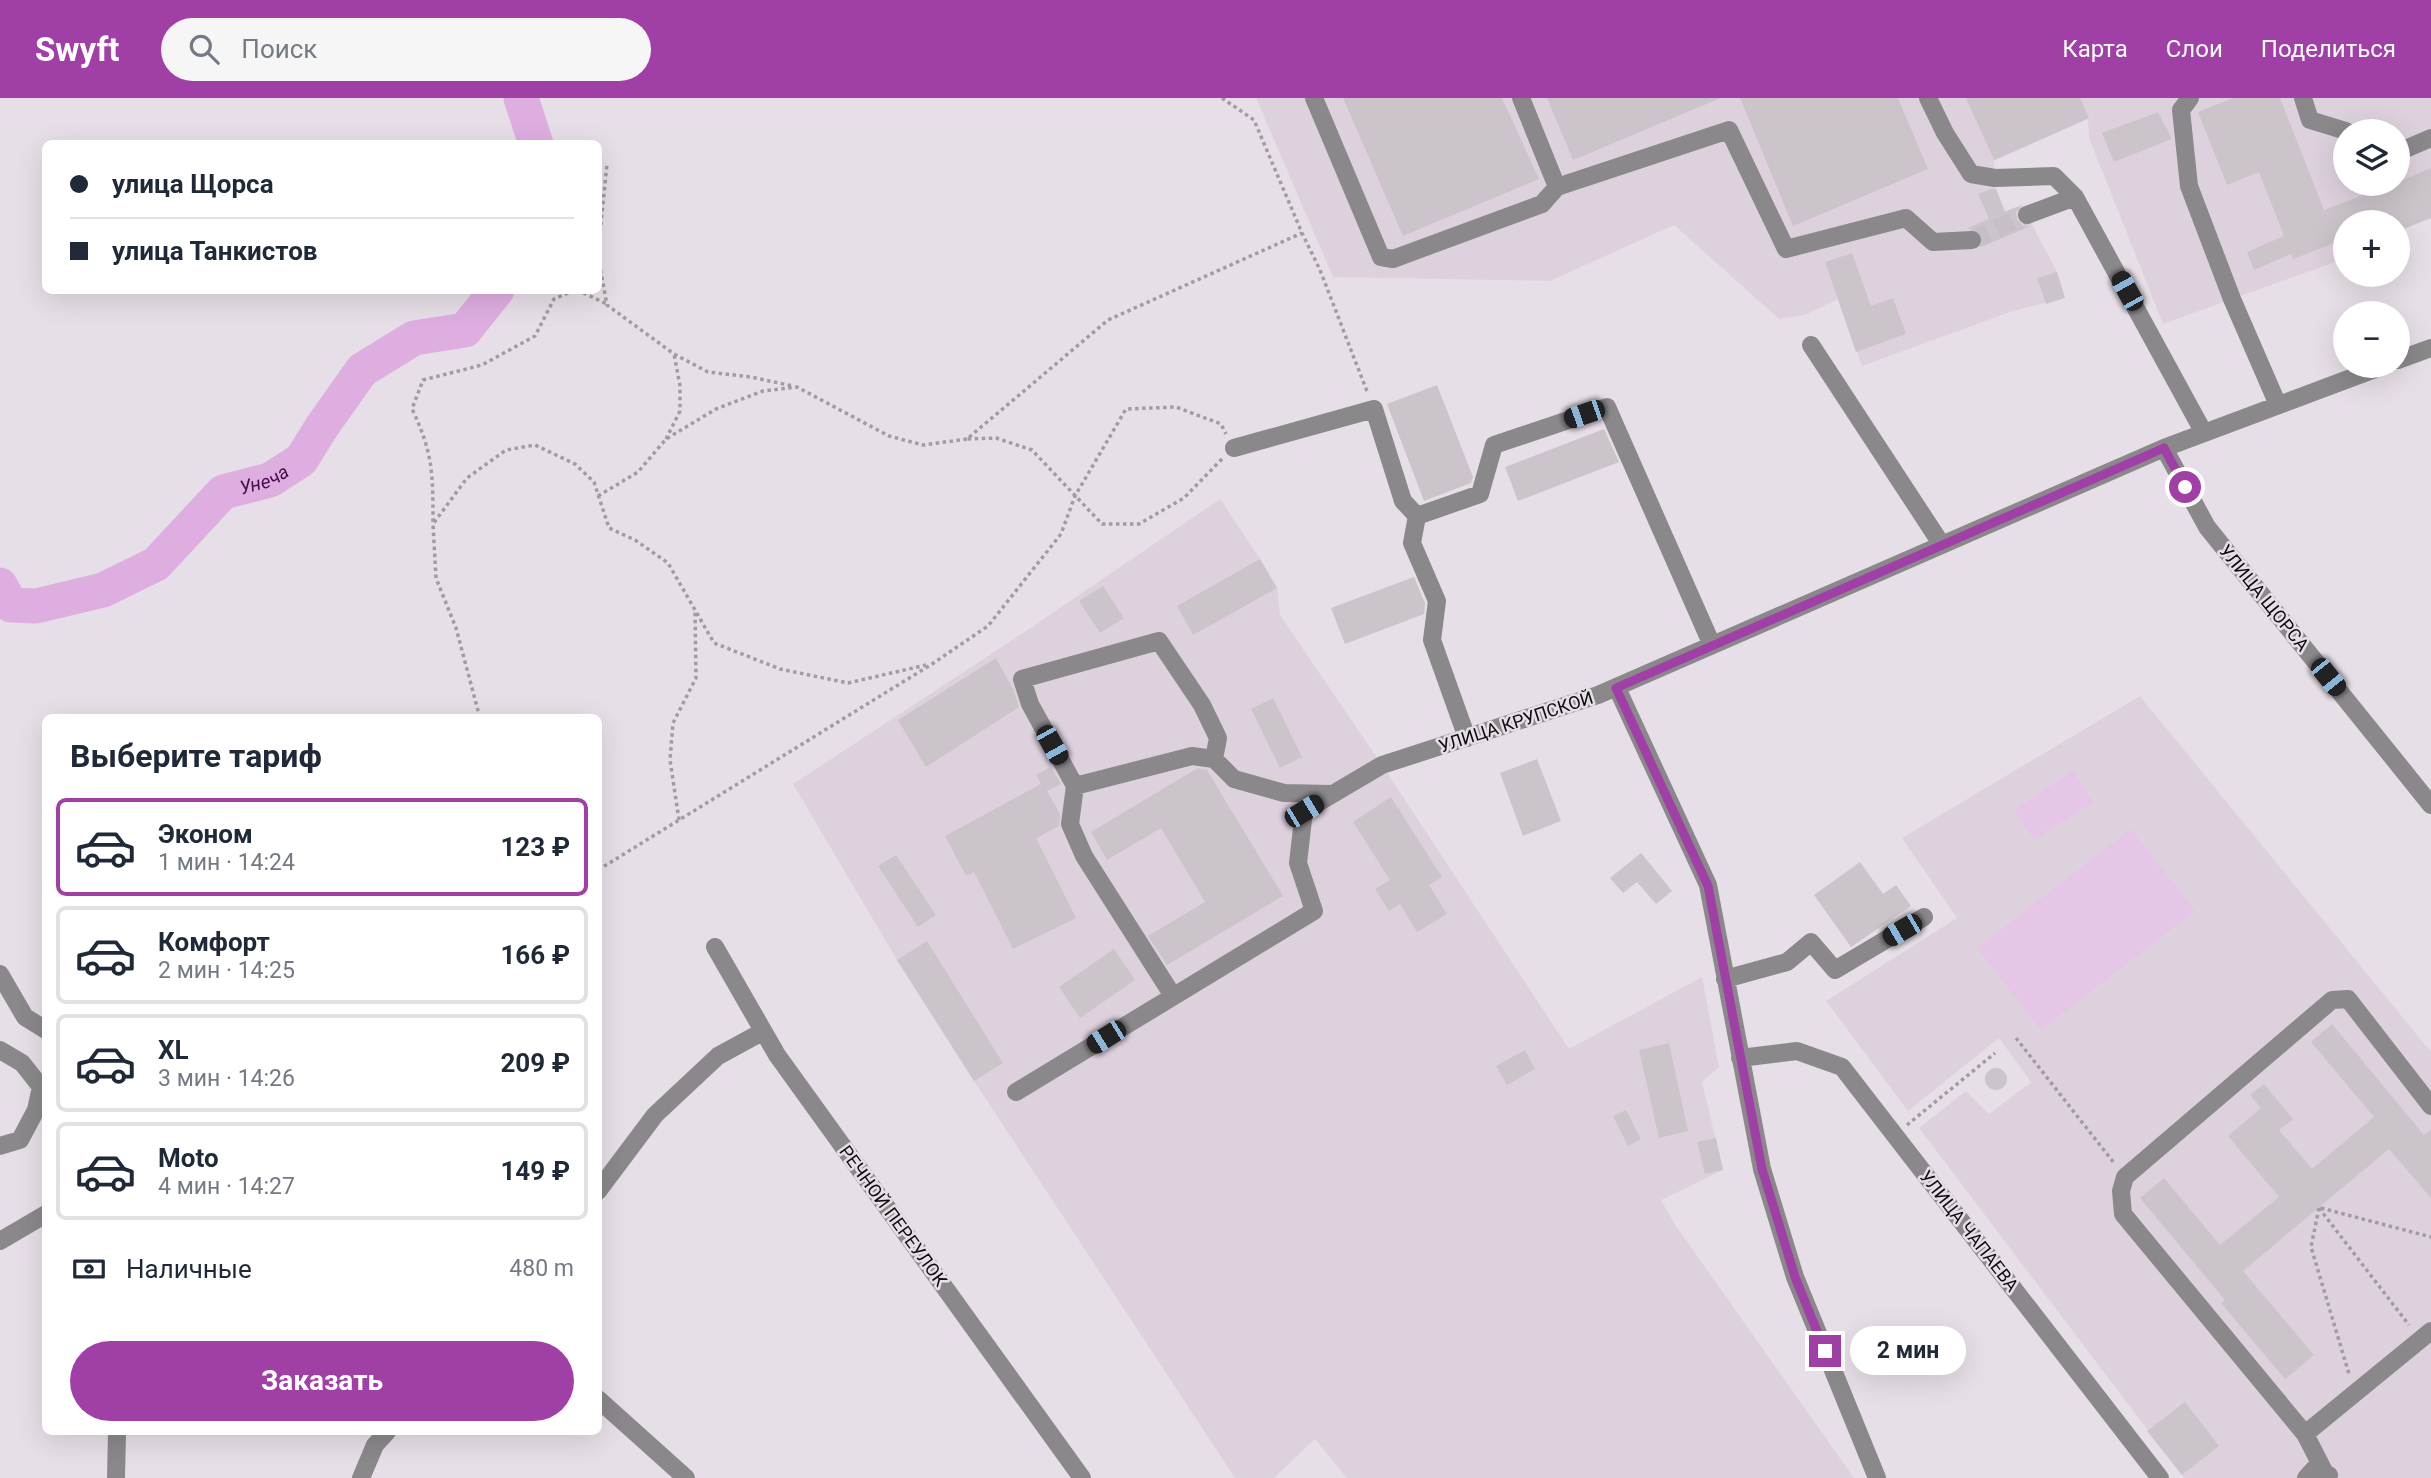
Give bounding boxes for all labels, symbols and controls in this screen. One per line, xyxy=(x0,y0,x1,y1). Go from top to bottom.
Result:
search box xyxy=(161,18,651,81)
text: Swyft xyxy=(35,30,119,69)
icon: search xyxy=(185,30,223,68)
text: Поиск xyxy=(241,34,317,64)
text: Карта xyxy=(2062,35,2128,63)
text: Слои xyxy=(2166,35,2223,63)
text: Поделиться xyxy=(2261,35,2396,63)
map controls xyxy=(2333,119,2410,378)
button: layers xyxy=(2333,119,2410,196)
text: улица Щорса xyxy=(112,169,274,199)
button: + xyxy=(2333,210,2410,287)
text: улица Танкистов xyxy=(112,236,318,266)
car xyxy=(2108,268,2147,314)
button: − xyxy=(2333,301,2410,378)
car xyxy=(1561,397,1608,431)
water label: Унеча xyxy=(237,460,293,499)
route start xyxy=(2169,471,2201,503)
street label: УЛИЦА ЩОРСА xyxy=(2215,540,2314,655)
car xyxy=(2307,654,2350,700)
street label: УЛИЦА КРУПСКОЙ xyxy=(1436,687,1596,756)
car xyxy=(1033,722,1072,768)
text: Выберите тариф xyxy=(70,737,322,775)
car xyxy=(1281,791,1328,831)
icon: car xyxy=(74,816,137,879)
text: Эконом xyxy=(158,819,253,849)
text: 123 ₽ xyxy=(500,832,570,862)
text: 1 мин · 14:24 xyxy=(158,849,295,876)
car xyxy=(1879,910,1926,950)
icon: car xyxy=(74,924,137,987)
text: Комфорт xyxy=(158,927,270,957)
text: 166 ₽ xyxy=(500,940,570,970)
text: 2 мин · 14:25 xyxy=(158,957,295,984)
car xyxy=(1083,1017,1130,1057)
icon: car xyxy=(74,1032,137,1095)
text: XL xyxy=(158,1035,189,1065)
text: 209 ₽ xyxy=(500,1048,570,1078)
text: 3 мин · 14:26 xyxy=(158,1065,295,1092)
icon: car xyxy=(74,1140,137,1203)
street label: РЕЧНОЙ ПЕРЕУЛОК xyxy=(835,1141,952,1290)
text: Moto xyxy=(158,1143,219,1173)
text: 149 ₽ xyxy=(500,1156,570,1186)
street label: УЛИЦА ЧАПАЕВА xyxy=(1916,1166,2023,1296)
text: 4 мин · 14:27 xyxy=(158,1173,295,1200)
icon: cash xyxy=(70,1250,108,1288)
text: Наличные xyxy=(126,1254,252,1284)
text: 480 m xyxy=(509,1255,574,1282)
callout: 2 мин xyxy=(1850,1326,1965,1376)
route end xyxy=(1809,1335,1841,1367)
text: 2 мин xyxy=(1877,1337,1939,1364)
button: Заказать xyxy=(70,1341,574,1421)

